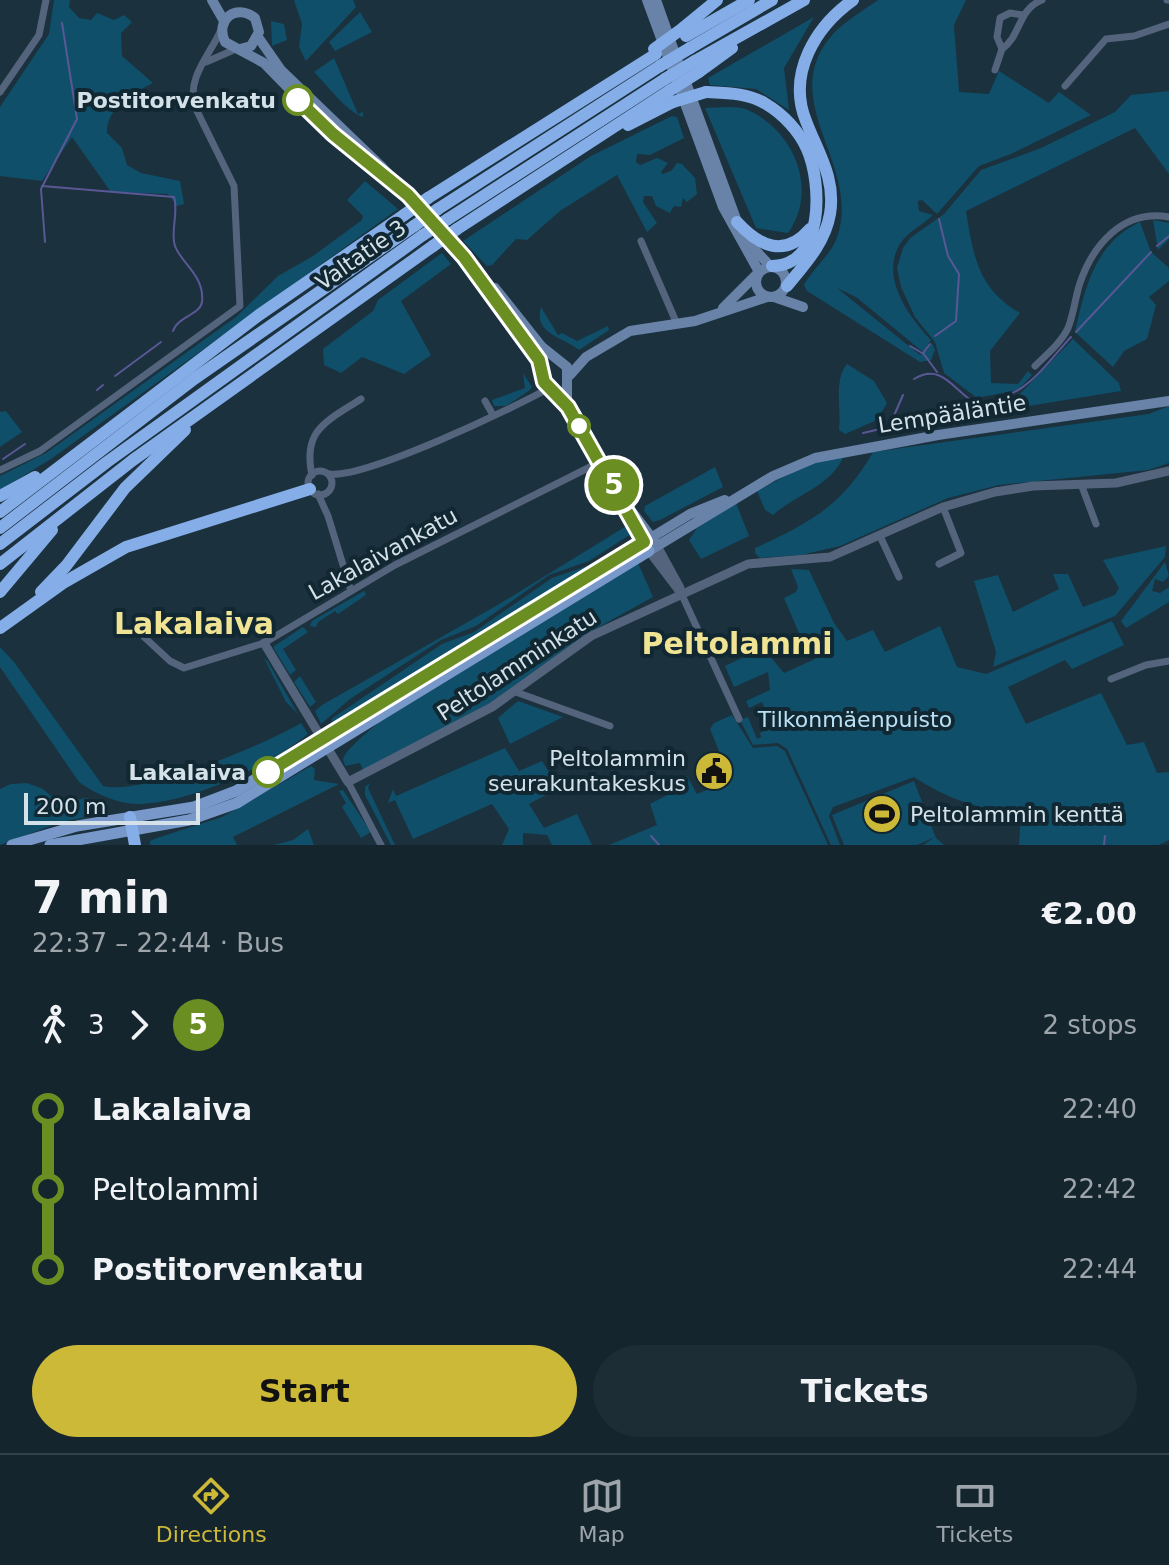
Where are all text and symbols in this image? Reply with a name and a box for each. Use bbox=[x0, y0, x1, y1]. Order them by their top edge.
marker: Postitorvenkatu bbox=[283, 85, 313, 115]
place label: Postitorvenkatu bbox=[77, 88, 276, 113]
street label: Valtatie 3 bbox=[311, 215, 411, 295]
street label: Lempääläntie bbox=[876, 390, 1028, 438]
unlabelled marker bbox=[568, 415, 590, 437]
line badge: 5 bbox=[588, 459, 640, 511]
text: 5 bbox=[604, 468, 624, 501]
street label: Lakalaivankatu bbox=[304, 503, 462, 605]
street label: Peltolamminkatu bbox=[433, 604, 601, 726]
district label: Lakalaiva bbox=[114, 606, 274, 641]
district label: Peltolammi bbox=[642, 626, 832, 661]
park label: Tilkonmäenpuisto bbox=[757, 707, 952, 732]
place label: Peltolammin seurakuntakeskus bbox=[488, 746, 686, 796]
public building icon: Peltolammin seurakuntakeskus bbox=[693, 750, 735, 792]
marker: Lakalaiva bbox=[253, 757, 283, 787]
place label: Lakalaiva bbox=[129, 760, 246, 785]
scale bar bbox=[24, 789, 200, 825]
sports icon: Peltolammin kenttä bbox=[861, 793, 903, 835]
text: 200 m bbox=[36, 794, 106, 819]
place label: Peltolammin kenttä bbox=[910, 802, 1124, 827]
text: 7 min bbox=[32, 872, 170, 923]
text: €2.00 bbox=[1042, 896, 1137, 931]
text: 22:37 – 22:44 · Bus bbox=[32, 928, 284, 958]
icon: walk bbox=[32, 1003, 76, 1047]
icon: forward bbox=[117, 1003, 161, 1047]
text: 5 bbox=[189, 1008, 208, 1041]
text: 3 bbox=[88, 1010, 105, 1040]
text: 2 stops bbox=[1042, 1010, 1137, 1040]
text: Lakalaiva bbox=[92, 1092, 252, 1127]
text: 22:40 bbox=[1062, 1094, 1137, 1124]
text: Peltolammi bbox=[92, 1172, 259, 1207]
text: 22:42 bbox=[1062, 1174, 1137, 1204]
text: Postitorvenkatu bbox=[92, 1252, 364, 1287]
text: 22:44 bbox=[1062, 1254, 1137, 1284]
button: Start bbox=[32, 1345, 577, 1437]
button: Tickets bbox=[593, 1345, 1137, 1437]
tab: Directions bbox=[156, 1474, 267, 1547]
tab: Map bbox=[578, 1474, 625, 1547]
tab: Tickets bbox=[937, 1474, 1013, 1547]

